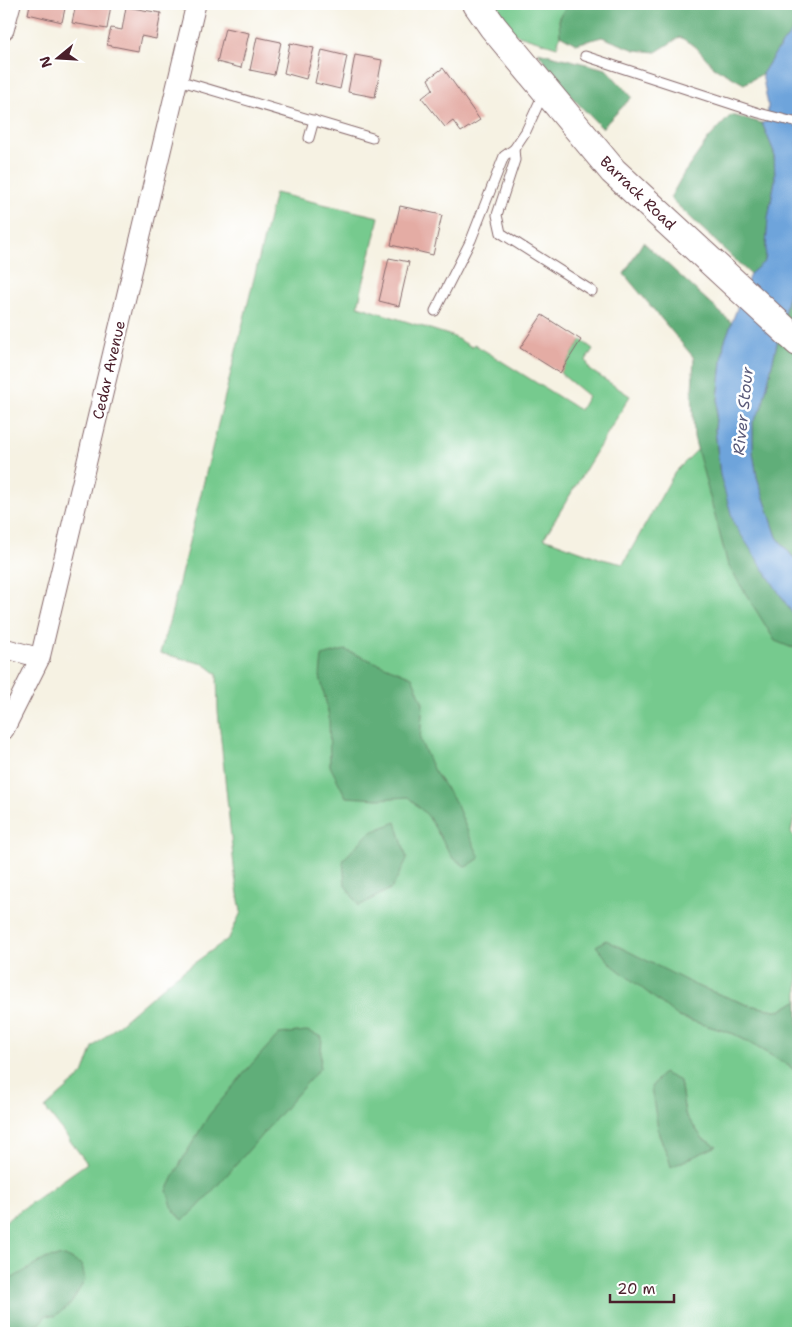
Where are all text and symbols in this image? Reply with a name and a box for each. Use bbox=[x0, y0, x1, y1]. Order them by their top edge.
north arrow bbox=[32, 32, 82, 82]
text: N bbox=[35, 54, 56, 70]
street label: Barrack Road bbox=[596, 152, 681, 235]
street label: Cedar Avenue bbox=[88, 319, 130, 421]
water label: River Stour bbox=[728, 365, 758, 456]
scale bar bbox=[610, 1272, 673, 1304]
text: 20 m bbox=[617, 1279, 656, 1299]

